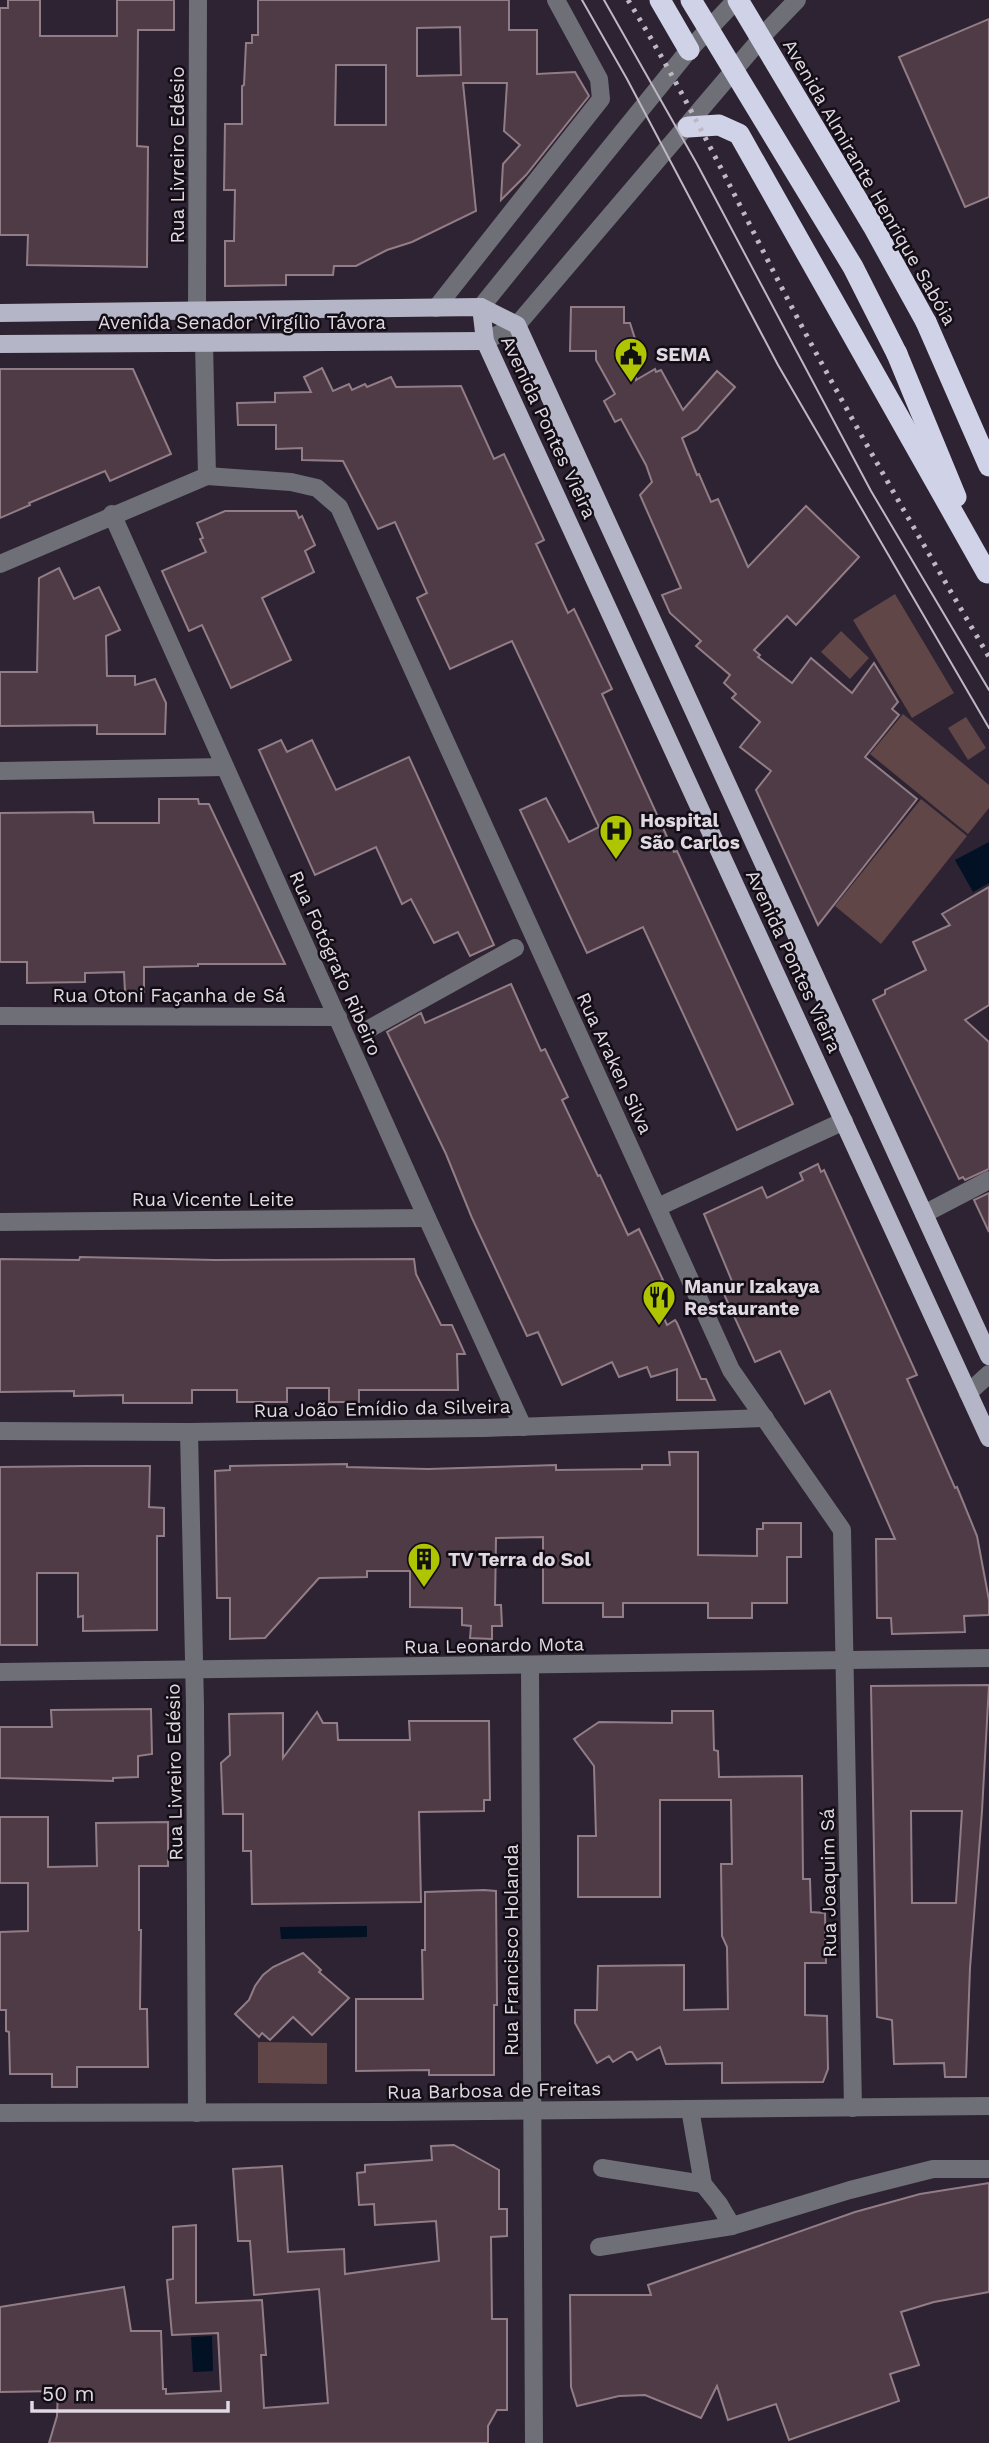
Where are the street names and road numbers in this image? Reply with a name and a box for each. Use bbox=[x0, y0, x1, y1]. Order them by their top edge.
street label: Avenida Almirante Henrique Sabóia bbox=[778, 35, 961, 330]
street label: Rua Livreiro Edésio bbox=[166, 66, 189, 244]
street label: Avenida Senador Virgílio Távora bbox=[98, 311, 386, 334]
street label: Avenida Pontes Vieira bbox=[496, 332, 601, 523]
street label: Avenida Pontes Vieira bbox=[741, 866, 846, 1057]
street label: Rua Fotógrafo Ribeiro bbox=[284, 867, 387, 1059]
street label: Rua Otoni Façanha de Sá bbox=[53, 984, 286, 1007]
street label: Rua Araken Silva bbox=[572, 989, 658, 1138]
street label: Rua Vicente Leite bbox=[132, 1188, 294, 1211]
street label: Rua João Emídio da Silveira bbox=[253, 1395, 511, 1422]
street label: Rua Leonardo Mota bbox=[404, 1632, 585, 1659]
street label: Rua Livreiro Edésio bbox=[161, 1683, 188, 1861]
street label: Rua Joaquim Sá bbox=[816, 1808, 841, 1958]
street label: Rua Francisco Holanda bbox=[500, 1844, 523, 2056]
street label: Rua Barbosa de Freitas bbox=[387, 2077, 601, 2104]

